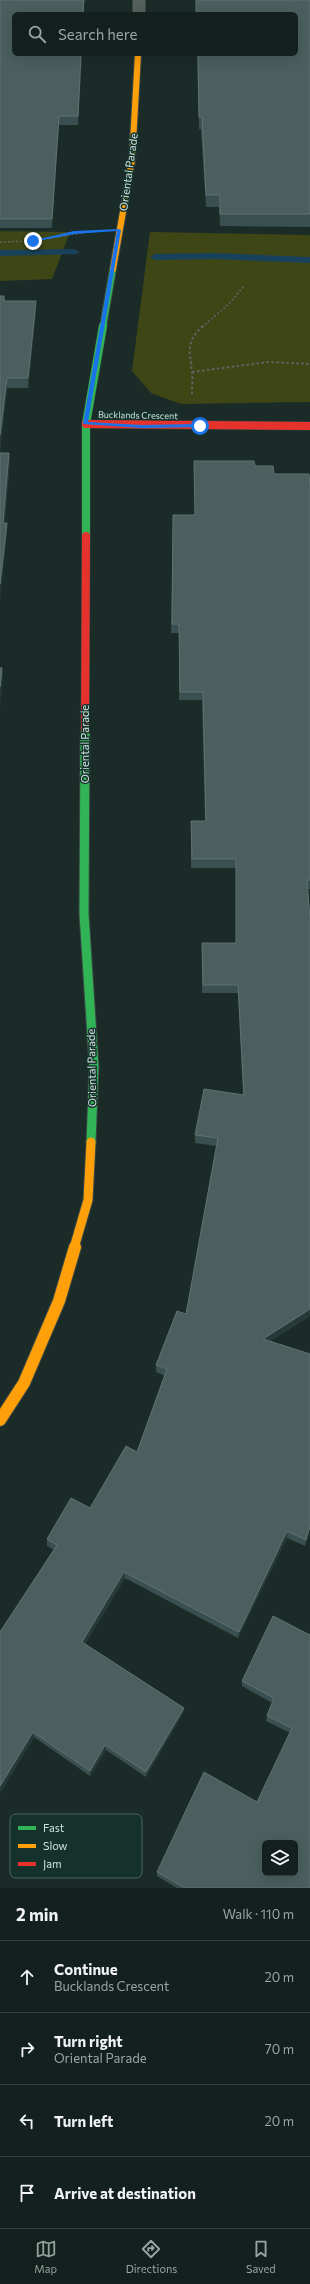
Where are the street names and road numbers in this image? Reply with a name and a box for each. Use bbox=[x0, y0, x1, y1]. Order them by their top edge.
street label: Oriental Parade bbox=[116, 132, 140, 212]
street label: Bucklands Crescent bbox=[98, 409, 178, 421]
street label: Oriental Parade bbox=[78, 705, 91, 783]
street label: Oriental Parade bbox=[84, 1029, 98, 1107]

